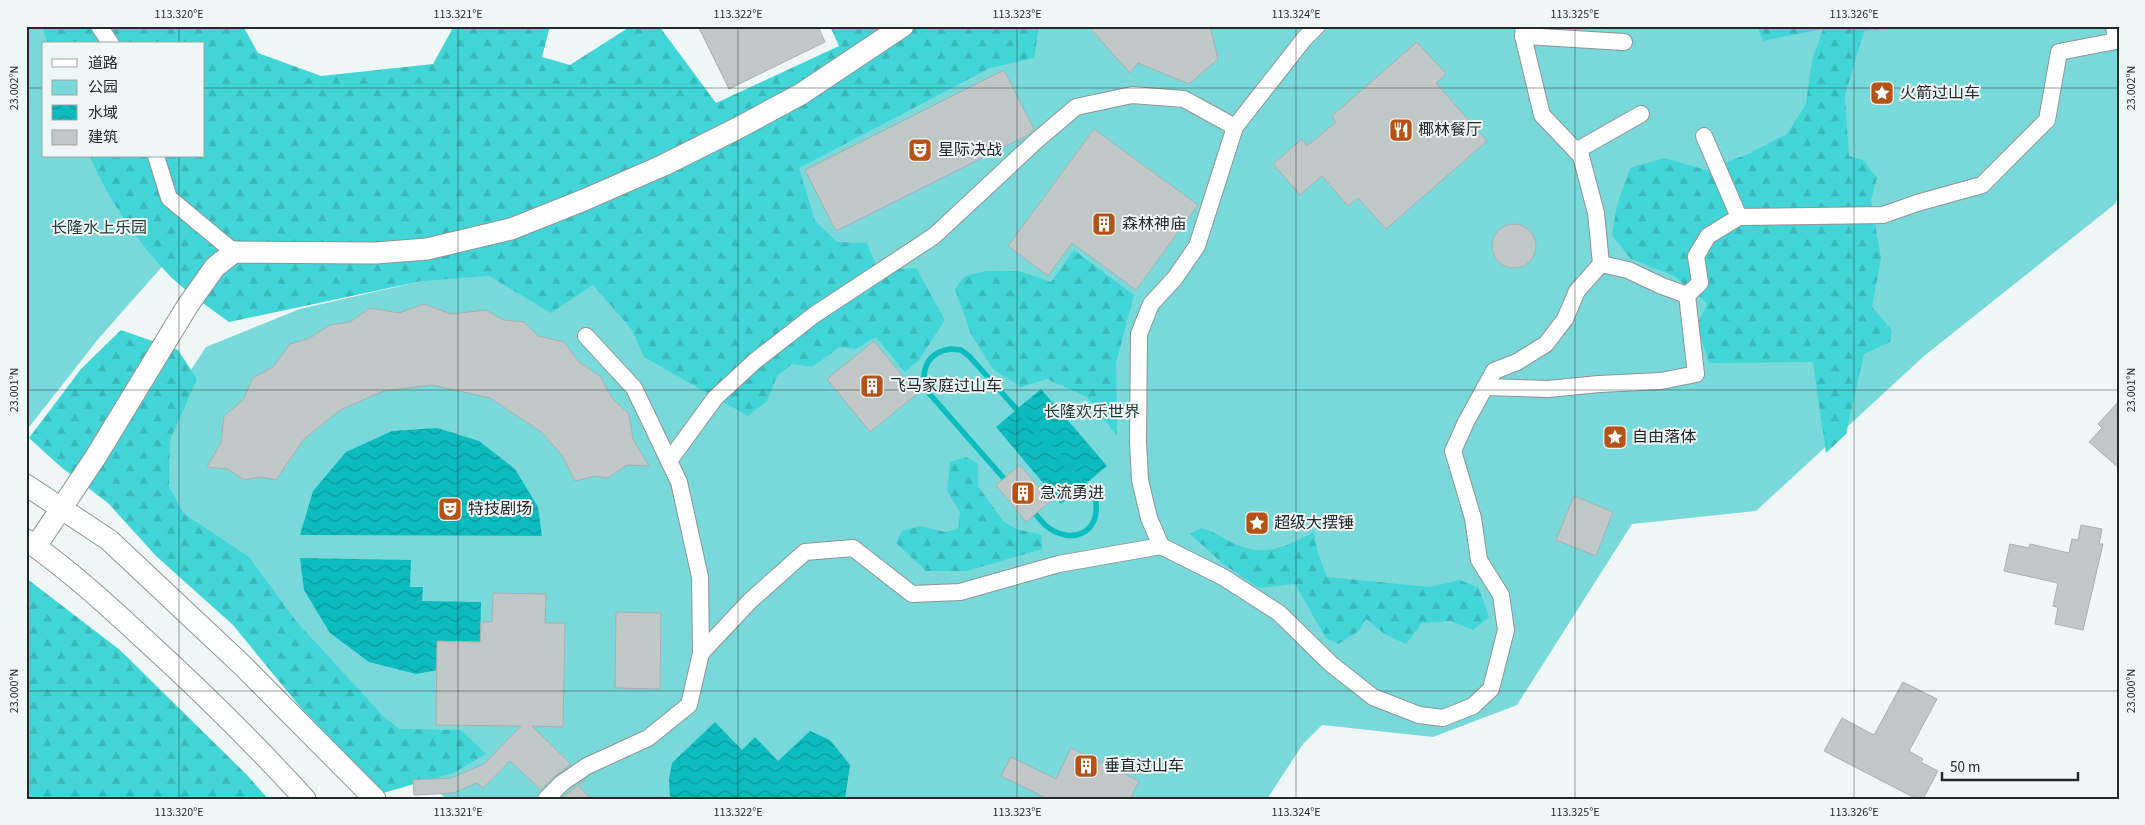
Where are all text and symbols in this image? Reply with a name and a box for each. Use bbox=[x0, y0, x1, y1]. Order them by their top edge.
text: 113.320°E bbox=[154, 6, 204, 23]
text: 113.321°E bbox=[433, 6, 483, 23]
text: 113.322°E bbox=[713, 6, 763, 23]
text: 113.323°E bbox=[992, 6, 1042, 23]
text: 113.324°E bbox=[1271, 6, 1321, 23]
text: 113.325°E bbox=[1550, 6, 1600, 23]
text: 113.326°E bbox=[1829, 6, 1879, 23]
legend bbox=[42, 42, 205, 158]
text: 道路 bbox=[88, 53, 118, 74]
text: 23.002°N bbox=[6, 66, 23, 110]
text: 23.002°N bbox=[2123, 66, 2140, 110]
text: 公园 bbox=[88, 77, 118, 98]
place icon: 火箭过山车 bbox=[1869, 80, 1895, 106]
place label: 火箭过山车 bbox=[1900, 82, 1980, 104]
text: 水域 bbox=[88, 103, 118, 124]
restaurant icon: 椰林餐厅 bbox=[1388, 117, 1414, 143]
place label: 椰林餐厅 bbox=[1418, 119, 1482, 141]
text: 建筑 bbox=[88, 127, 118, 148]
theatre icon: 星际决战 bbox=[907, 137, 933, 163]
place label: 星际决战 bbox=[938, 139, 1002, 161]
building icon: 森林神庙 bbox=[1091, 211, 1117, 237]
place label: 森林神庙 bbox=[1122, 213, 1186, 235]
park label: 长隆水上乐园 bbox=[51, 217, 147, 239]
text: 23.001°N bbox=[6, 368, 23, 412]
text: 23.001°N bbox=[2123, 368, 2140, 412]
building icon: 飞马家庭过山车 bbox=[859, 373, 885, 399]
place label: 飞马家庭过山车 bbox=[890, 375, 1002, 397]
park label: 长隆欢乐世界 bbox=[1044, 401, 1140, 423]
place icon: 自由落体 bbox=[1602, 424, 1628, 450]
place label: 自由落体 bbox=[1632, 426, 1696, 448]
building icon: 急流勇进 bbox=[1010, 480, 1036, 506]
place label: 急流勇进 bbox=[1040, 482, 1104, 504]
theatre icon: 特技剧场 bbox=[437, 496, 463, 522]
place label: 特技剧场 bbox=[468, 498, 532, 520]
place icon: 超级大摆锤 bbox=[1244, 510, 1270, 536]
place label: 超级大摆锤 bbox=[1274, 512, 1354, 534]
text: 23.000°N bbox=[6, 669, 23, 713]
text: 23.000°N bbox=[2123, 669, 2140, 713]
scale bar bbox=[1942, 750, 2079, 782]
building icon: 垂直过山车 bbox=[1073, 753, 1099, 779]
place label: 垂直过山车 bbox=[1104, 755, 1184, 777]
text: 50 m bbox=[1950, 757, 1980, 778]
text: 113.320°E bbox=[154, 804, 204, 821]
text: 113.321°E bbox=[433, 804, 483, 821]
text: 113.322°E bbox=[713, 804, 763, 821]
text: 113.323°E bbox=[992, 804, 1042, 821]
text: 113.324°E bbox=[1271, 804, 1321, 821]
text: 113.325°E bbox=[1550, 804, 1600, 821]
text: 113.326°E bbox=[1829, 804, 1879, 821]

